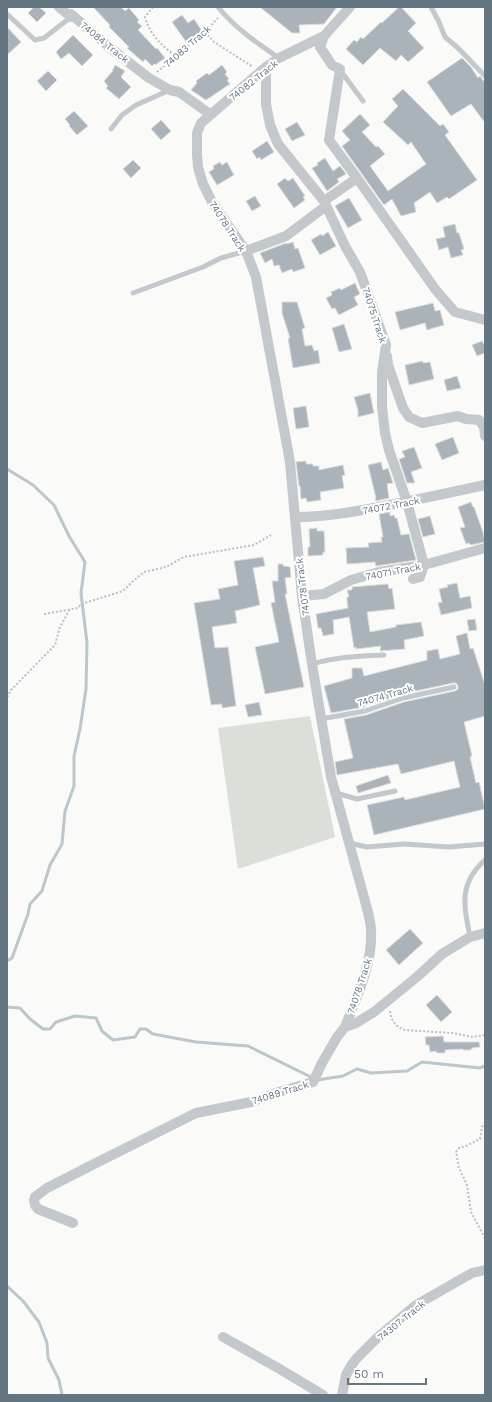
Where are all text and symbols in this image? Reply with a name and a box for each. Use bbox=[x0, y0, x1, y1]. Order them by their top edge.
street label: 74084 Track bbox=[78, 20, 131, 65]
street label: 74083 Track bbox=[162, 23, 213, 70]
street label: 74082 Track bbox=[227, 57, 280, 103]
street label: 74078 Track bbox=[207, 199, 248, 254]
street label: 74075 Track bbox=[360, 286, 389, 345]
street label: 74072 Track bbox=[362, 495, 421, 516]
street label: 74078 Track bbox=[293, 557, 311, 616]
street label: 74071 Track bbox=[365, 561, 422, 582]
street label: 74074 Track bbox=[356, 682, 415, 709]
street label: 74078 Track bbox=[345, 957, 374, 1015]
street label: 74089 Track bbox=[250, 1079, 310, 1106]
street label: 74307 Track bbox=[375, 1298, 427, 1343]
scale bar bbox=[348, 1360, 426, 1386]
text: 50 m bbox=[354, 1367, 384, 1381]

